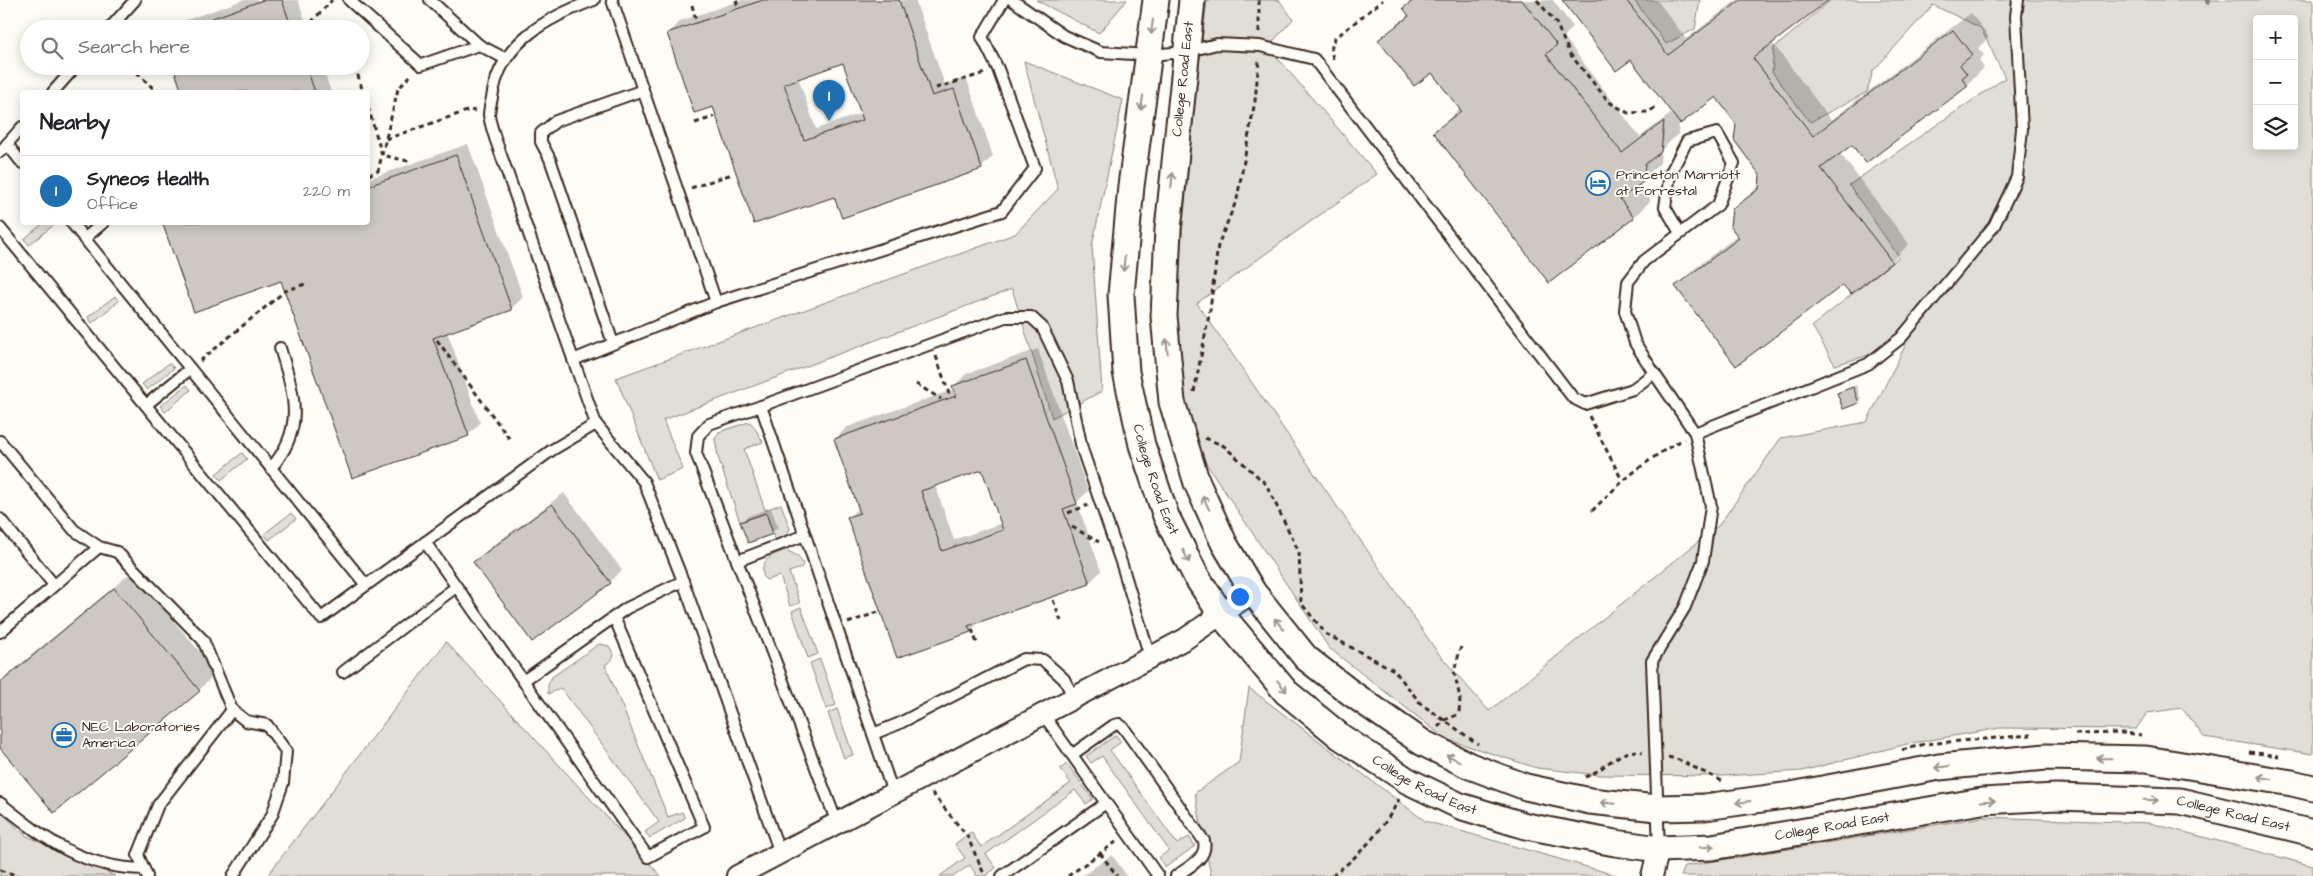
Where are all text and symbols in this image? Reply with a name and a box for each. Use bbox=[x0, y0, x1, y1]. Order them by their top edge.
map controls bbox=[2253, 15, 2298, 150]
button: + bbox=[2253, 15, 2298, 60]
one-way arrow bbox=[1147, 19, 1157, 35]
search box bbox=[20, 20, 370, 75]
street label: College Road East bbox=[1167, 20, 1199, 138]
icon: search bbox=[38, 34, 66, 62]
text: Search here bbox=[78, 34, 190, 61]
button: − bbox=[2253, 60, 2298, 105]
pin: 1 bbox=[813, 80, 845, 121]
one-way arrow bbox=[1137, 95, 1147, 111]
button: layers bbox=[2253, 105, 2298, 150]
text: Nearby bbox=[40, 108, 110, 137]
place label: Princeton Marriott at Forrestal bbox=[1616, 165, 1740, 201]
text: Syneos Health bbox=[87, 166, 209, 193]
hotel icon: Princeton Marriott at Forrestal bbox=[1585, 170, 1611, 196]
one-way arrow bbox=[1168, 173, 1177, 189]
text: 1 bbox=[55, 180, 57, 202]
text: 220 m bbox=[303, 180, 350, 202]
text: Office bbox=[87, 193, 138, 215]
one-way arrow bbox=[1119, 256, 1129, 272]
one-way arrow bbox=[1162, 339, 1172, 355]
street label: College Road East bbox=[1128, 422, 1184, 539]
one-way arrow bbox=[1201, 496, 1210, 511]
one-way arrow bbox=[1182, 548, 1191, 563]
your location bbox=[1227, 584, 1253, 610]
one-way arrow bbox=[1273, 618, 1284, 631]
one-way arrow bbox=[1277, 680, 1288, 693]
place label: NEC Laboratories America bbox=[82, 717, 200, 753]
office icon: NEC Laboratories America bbox=[51, 722, 77, 748]
street label: College Road East bbox=[1368, 750, 1480, 821]
one-way arrow bbox=[1446, 753, 1461, 762]
one-way arrow bbox=[2097, 754, 2113, 763]
one-way arrow bbox=[1935, 762, 1951, 772]
one-way arrow bbox=[2258, 773, 2274, 783]
street label: College Road East bbox=[2175, 791, 2292, 837]
one-way arrow bbox=[2142, 795, 2159, 805]
one-way arrow bbox=[1735, 797, 1751, 807]
one-way arrow bbox=[1980, 797, 1996, 806]
one-way arrow bbox=[1601, 798, 1617, 808]
street label: College Road East bbox=[1773, 807, 1891, 846]
one-way arrow bbox=[1699, 842, 1715, 851]

